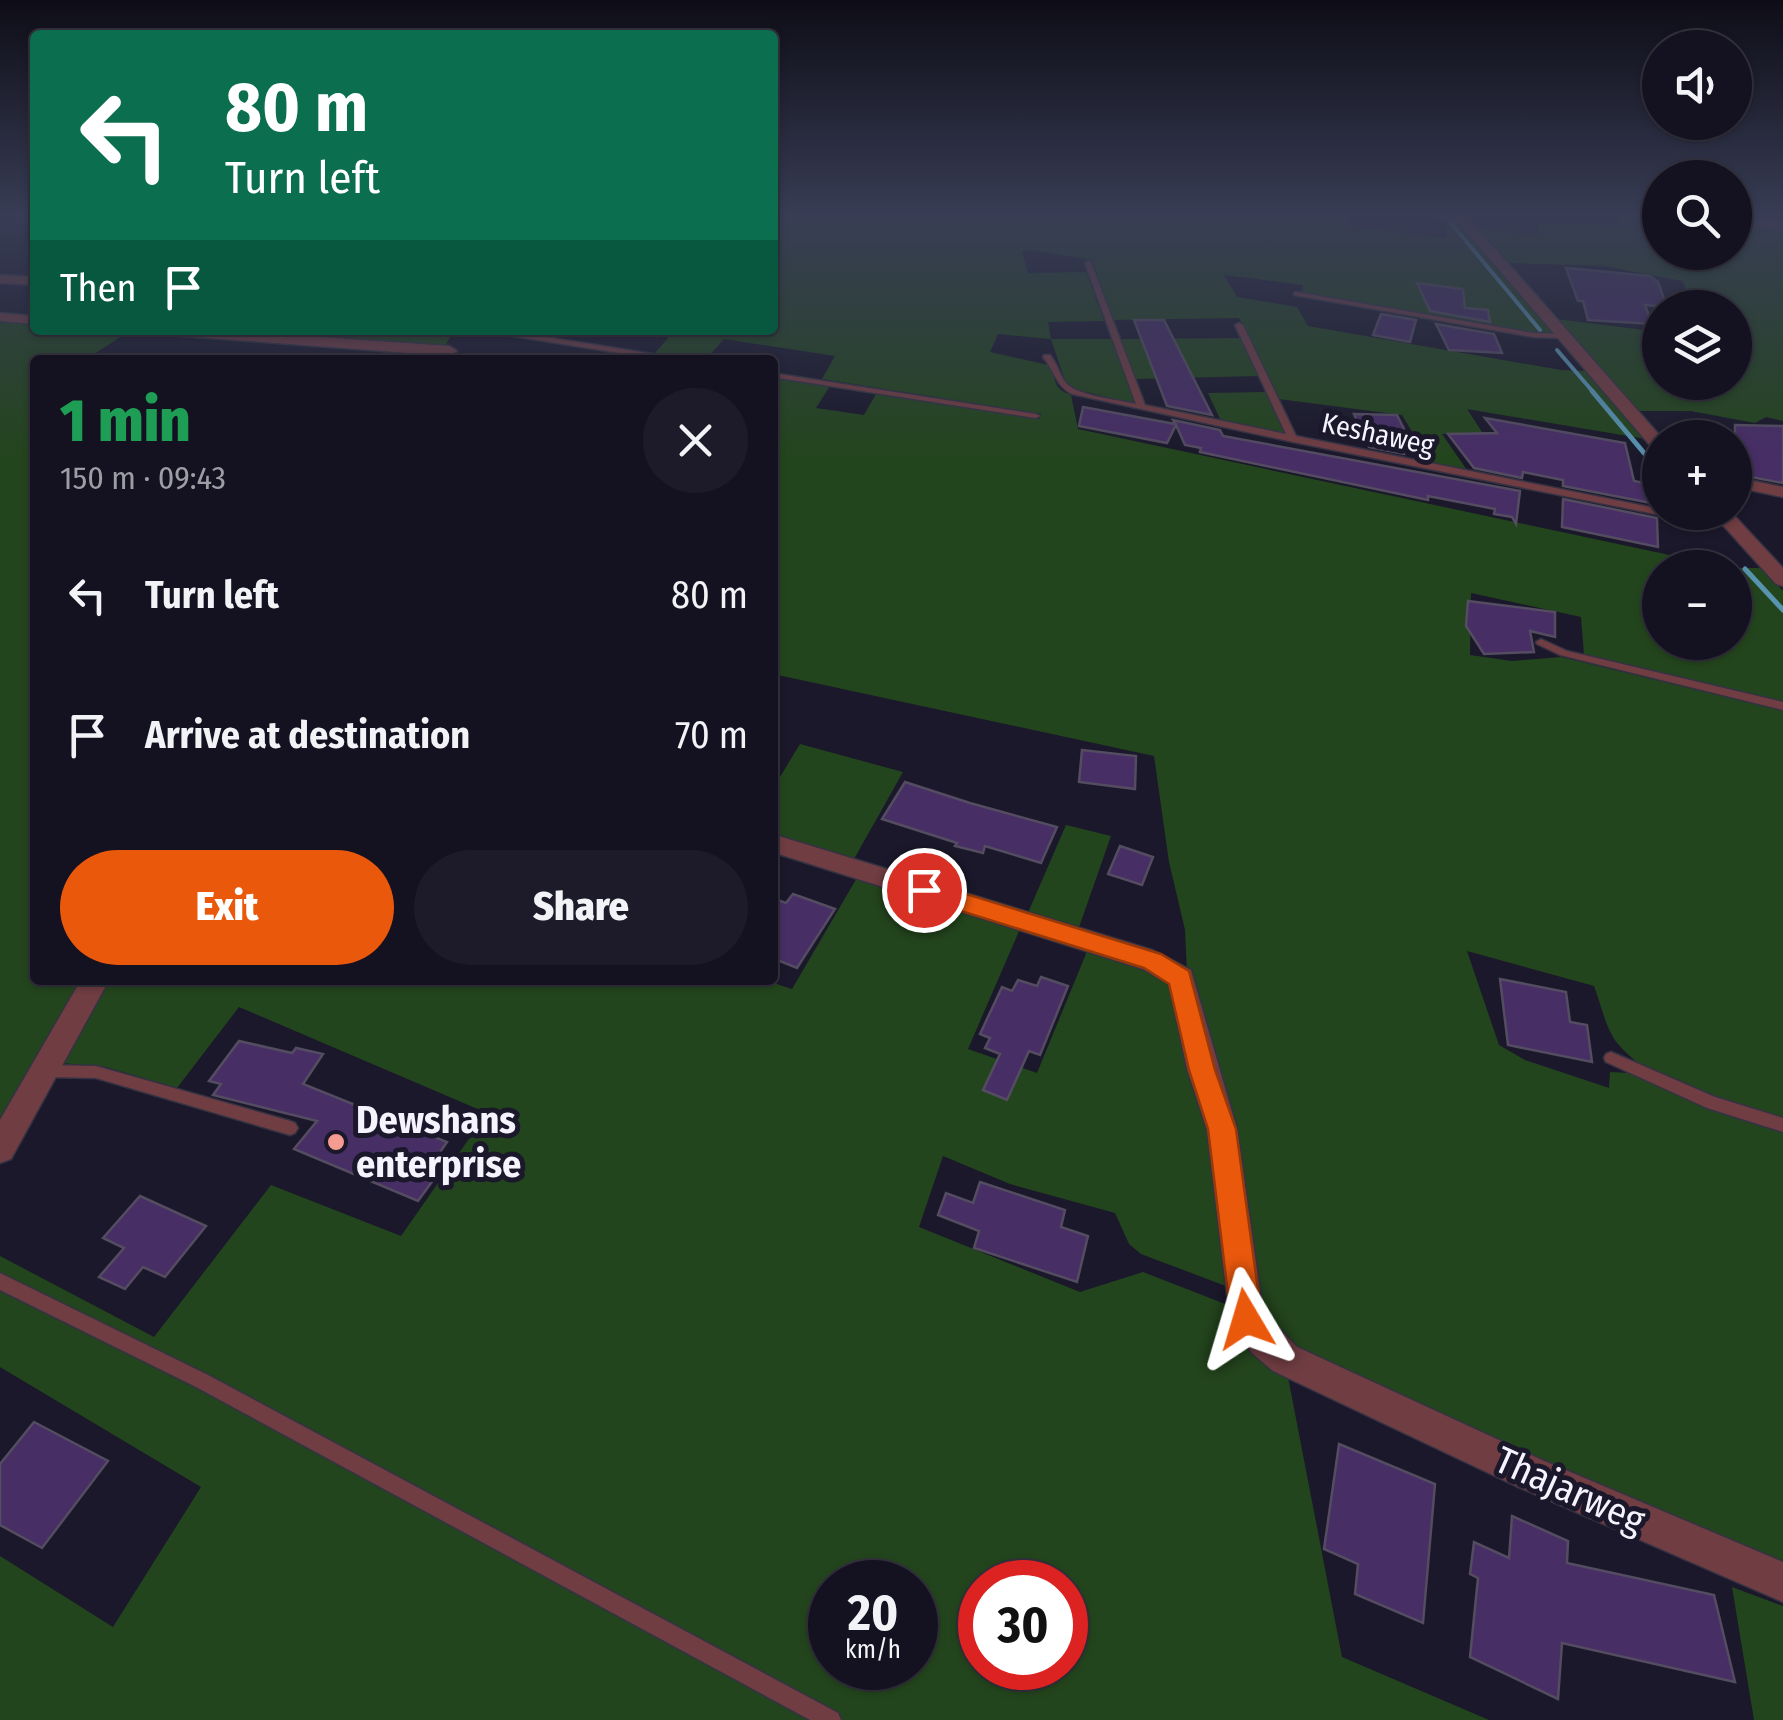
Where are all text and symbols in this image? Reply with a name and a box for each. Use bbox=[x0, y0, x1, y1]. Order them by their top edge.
map controls bbox=[1642, 30, 1752, 660]
button: sound bbox=[1642, 30, 1752, 140]
text: 80 m bbox=[225, 66, 368, 150]
icon: left bbox=[60, 70, 190, 200]
text: Turn left bbox=[225, 151, 380, 205]
button: search bbox=[1642, 160, 1752, 270]
icon: arrive bbox=[156, 260, 211, 315]
text: Then bbox=[60, 265, 136, 311]
button: layers bbox=[1642, 290, 1752, 400]
text: 1 min bbox=[60, 385, 191, 457]
button: close bbox=[643, 388, 748, 493]
street label: Keshaweg bbox=[1319, 406, 1438, 462]
button: + bbox=[1642, 420, 1752, 530]
text: 150 m · 09:43 bbox=[60, 459, 226, 497]
button: − bbox=[1642, 550, 1752, 660]
icon: left bbox=[60, 568, 115, 623]
text: Turn left bbox=[145, 572, 279, 618]
text: 80 m bbox=[671, 572, 748, 618]
icon: arrive bbox=[60, 708, 115, 763]
text: Arrive at destination bbox=[145, 712, 470, 758]
text: 70 m bbox=[675, 712, 748, 758]
pin bbox=[882, 848, 967, 933]
button: Exit bbox=[60, 850, 394, 965]
button: Share bbox=[414, 850, 748, 965]
icon: arrive bbox=[897, 863, 952, 918]
place label: Dewshans enterprise bbox=[356, 1097, 521, 1187]
marker: Dewshans enterprise bbox=[325, 1131, 347, 1153]
position arrow bbox=[1194, 1267, 1298, 1371]
street label: Thajarweg bbox=[1488, 1437, 1652, 1543]
speed limit sign: 30 bbox=[958, 1560, 1088, 1690]
text: 20 bbox=[848, 1583, 898, 1643]
text: km/h bbox=[845, 1635, 901, 1665]

